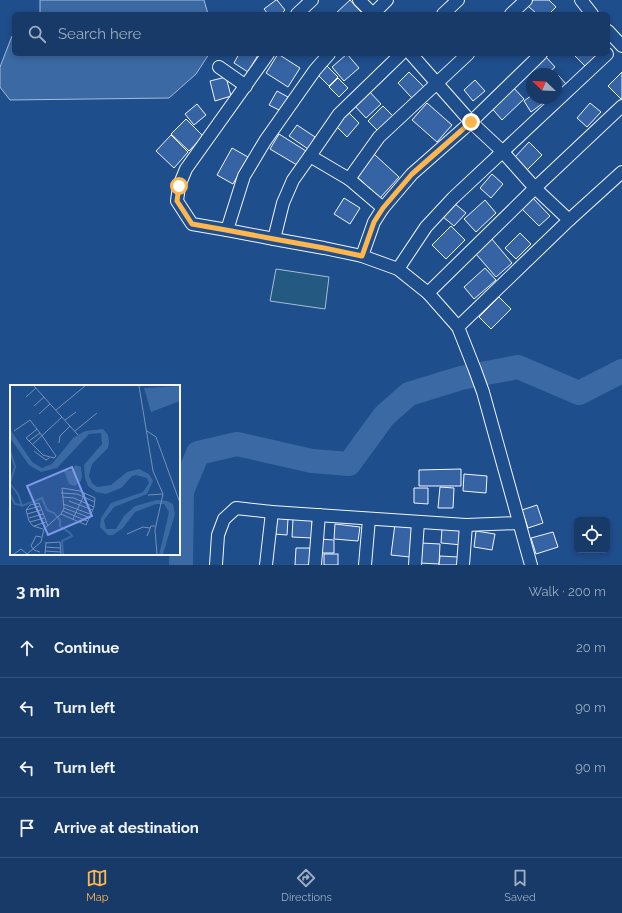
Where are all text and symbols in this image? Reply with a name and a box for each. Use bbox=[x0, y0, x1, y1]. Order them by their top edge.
search box bbox=[12, 12, 610, 56]
icon: search bbox=[26, 23, 48, 45]
text: Search here bbox=[58, 25, 141, 43]
north arrow bbox=[526, 68, 562, 104]
route end bbox=[462, 113, 480, 131]
route start bbox=[170, 177, 188, 195]
inset map bbox=[10, 385, 180, 555]
map controls bbox=[574, 517, 610, 553]
button: locate bbox=[574, 517, 610, 553]
text: 3 min bbox=[16, 581, 60, 601]
text: Walk · 200 m bbox=[529, 584, 606, 599]
icon: ahead bbox=[16, 637, 38, 659]
text: Continue bbox=[54, 639, 119, 657]
text: 20 m bbox=[576, 640, 606, 655]
icon: left bbox=[16, 697, 38, 719]
text: Turn left bbox=[54, 699, 115, 717]
text: 90 m bbox=[575, 700, 606, 715]
icon: left bbox=[16, 757, 38, 779]
text: Turn left bbox=[54, 759, 115, 777]
text: 90 m bbox=[575, 760, 606, 775]
icon: arrive bbox=[16, 817, 38, 839]
text: Arrive at destination bbox=[54, 819, 199, 837]
tab: Map bbox=[86, 867, 109, 904]
tab: Directions bbox=[281, 867, 332, 904]
tab: Saved bbox=[504, 867, 536, 904]

